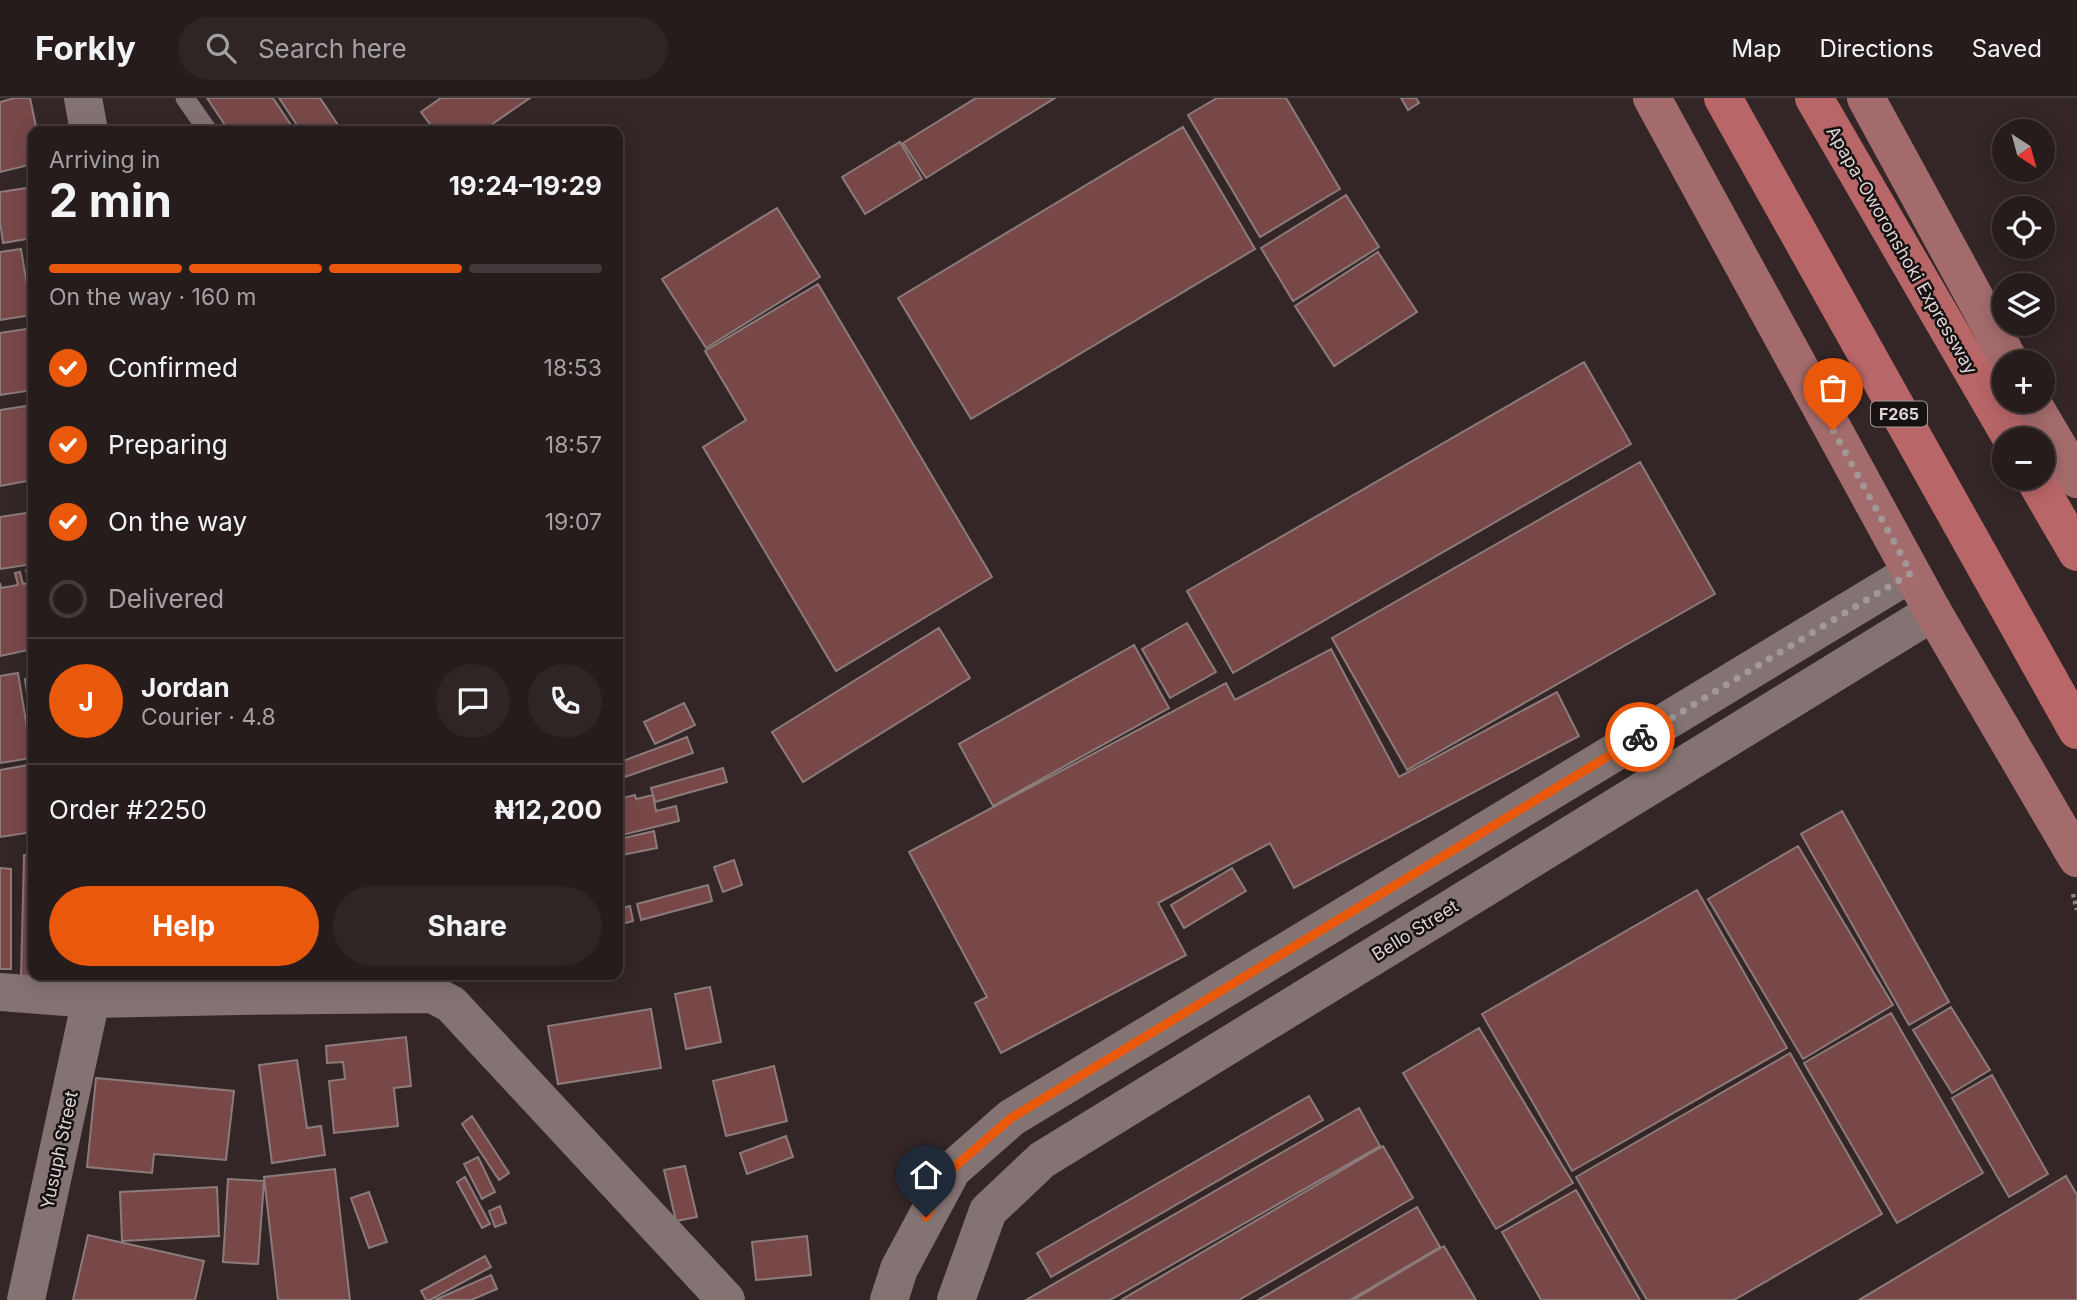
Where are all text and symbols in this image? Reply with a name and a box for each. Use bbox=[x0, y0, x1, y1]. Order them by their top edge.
search box bbox=[178, 17, 668, 80]
text: Forkly bbox=[35, 28, 136, 68]
icon: search bbox=[202, 29, 240, 67]
text: Search here bbox=[258, 33, 407, 64]
text: Map bbox=[1732, 34, 1781, 63]
text: Directions bbox=[1819, 34, 1934, 63]
text: Saved bbox=[1972, 34, 2042, 63]
north arrow bbox=[1992, 119, 2054, 182]
map controls bbox=[1992, 119, 2055, 490]
street label: Apapa-Oworonshoki Expressway bbox=[1822, 122, 1982, 378]
text: Arriving in bbox=[49, 146, 160, 174]
text: 19:24–19:29 bbox=[449, 170, 602, 201]
text: 2 min bbox=[49, 172, 172, 228]
button: locate bbox=[1992, 196, 2055, 259]
button: layers bbox=[1992, 273, 2055, 336]
text: On the way · 160 m bbox=[49, 283, 256, 311]
icon: check bbox=[49, 349, 87, 387]
button: + bbox=[1992, 350, 2055, 413]
text: Confirmed bbox=[108, 352, 238, 383]
text: 18:53 bbox=[544, 354, 602, 382]
pin bbox=[1803, 358, 1863, 430]
icon: bag bbox=[1814, 369, 1852, 407]
road number: F265 bbox=[1871, 402, 1927, 426]
icon: check bbox=[49, 426, 87, 464]
button: − bbox=[1992, 427, 2055, 490]
text: Preparing bbox=[108, 429, 228, 460]
text: 18:57 bbox=[545, 431, 602, 459]
icon: check bbox=[49, 503, 87, 541]
text: On the way bbox=[108, 506, 247, 537]
text: 19:07 bbox=[545, 508, 602, 536]
text: Delivered bbox=[108, 583, 224, 614]
button: chat bbox=[436, 664, 510, 738]
button: phone bbox=[528, 664, 602, 738]
text: Jordan bbox=[141, 672, 230, 703]
text: J bbox=[78, 686, 94, 717]
courier bbox=[1605, 702, 1675, 772]
text: Courier · 4.8 bbox=[141, 703, 276, 731]
icon: bike bbox=[1621, 718, 1659, 756]
text: Order #2250 bbox=[49, 794, 207, 825]
text: ₦12,200 bbox=[495, 794, 602, 825]
button: Help bbox=[49, 886, 319, 966]
button: Share bbox=[333, 886, 602, 966]
street label: Bello Street bbox=[1368, 895, 1462, 965]
street label: Yusuph Street bbox=[36, 1089, 82, 1211]
pin bbox=[896, 1145, 956, 1217]
icon: home bbox=[907, 1156, 945, 1194]

